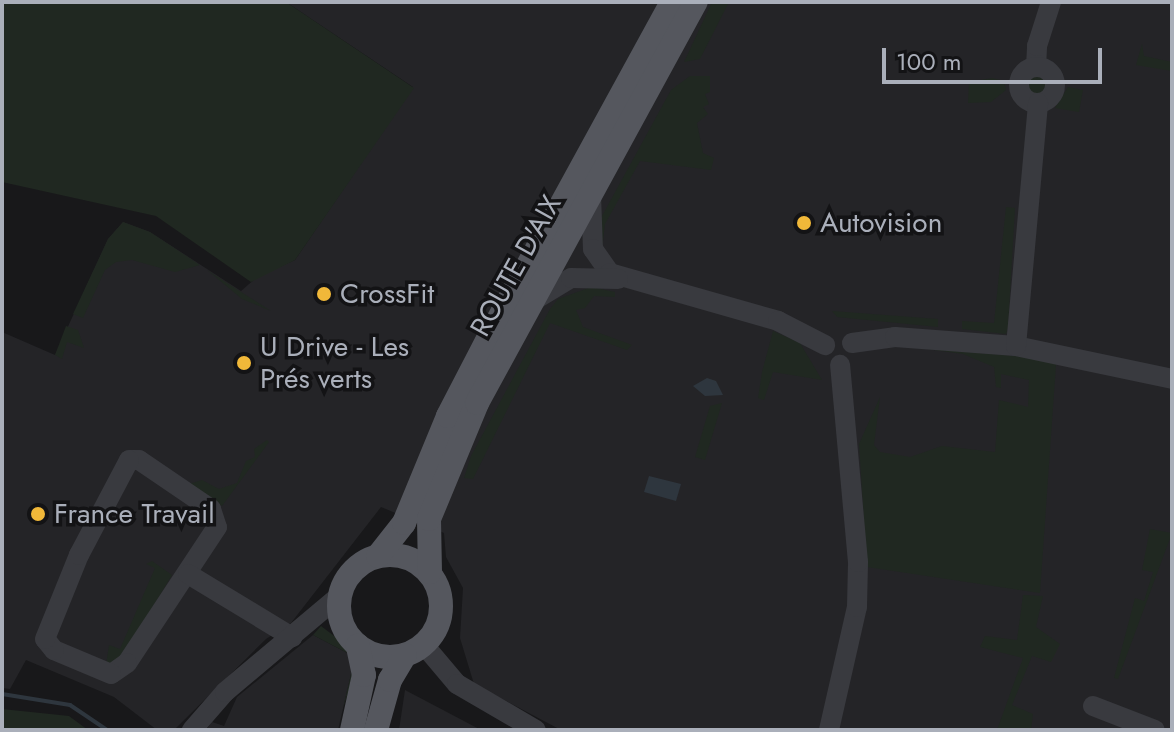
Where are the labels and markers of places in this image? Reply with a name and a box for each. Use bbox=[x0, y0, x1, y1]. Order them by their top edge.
place label: Autovision bbox=[820, 206, 942, 240]
marker: Autovision bbox=[795, 214, 813, 232]
place label: CrossFit bbox=[340, 277, 434, 311]
marker: CrossFit bbox=[315, 285, 333, 303]
place label: U Drive - Les Prés verts bbox=[260, 330, 409, 396]
marker: U Drive - Les Prés verts bbox=[235, 354, 253, 372]
place label: France Travail bbox=[54, 497, 215, 531]
marker: France Travail bbox=[29, 505, 47, 523]

